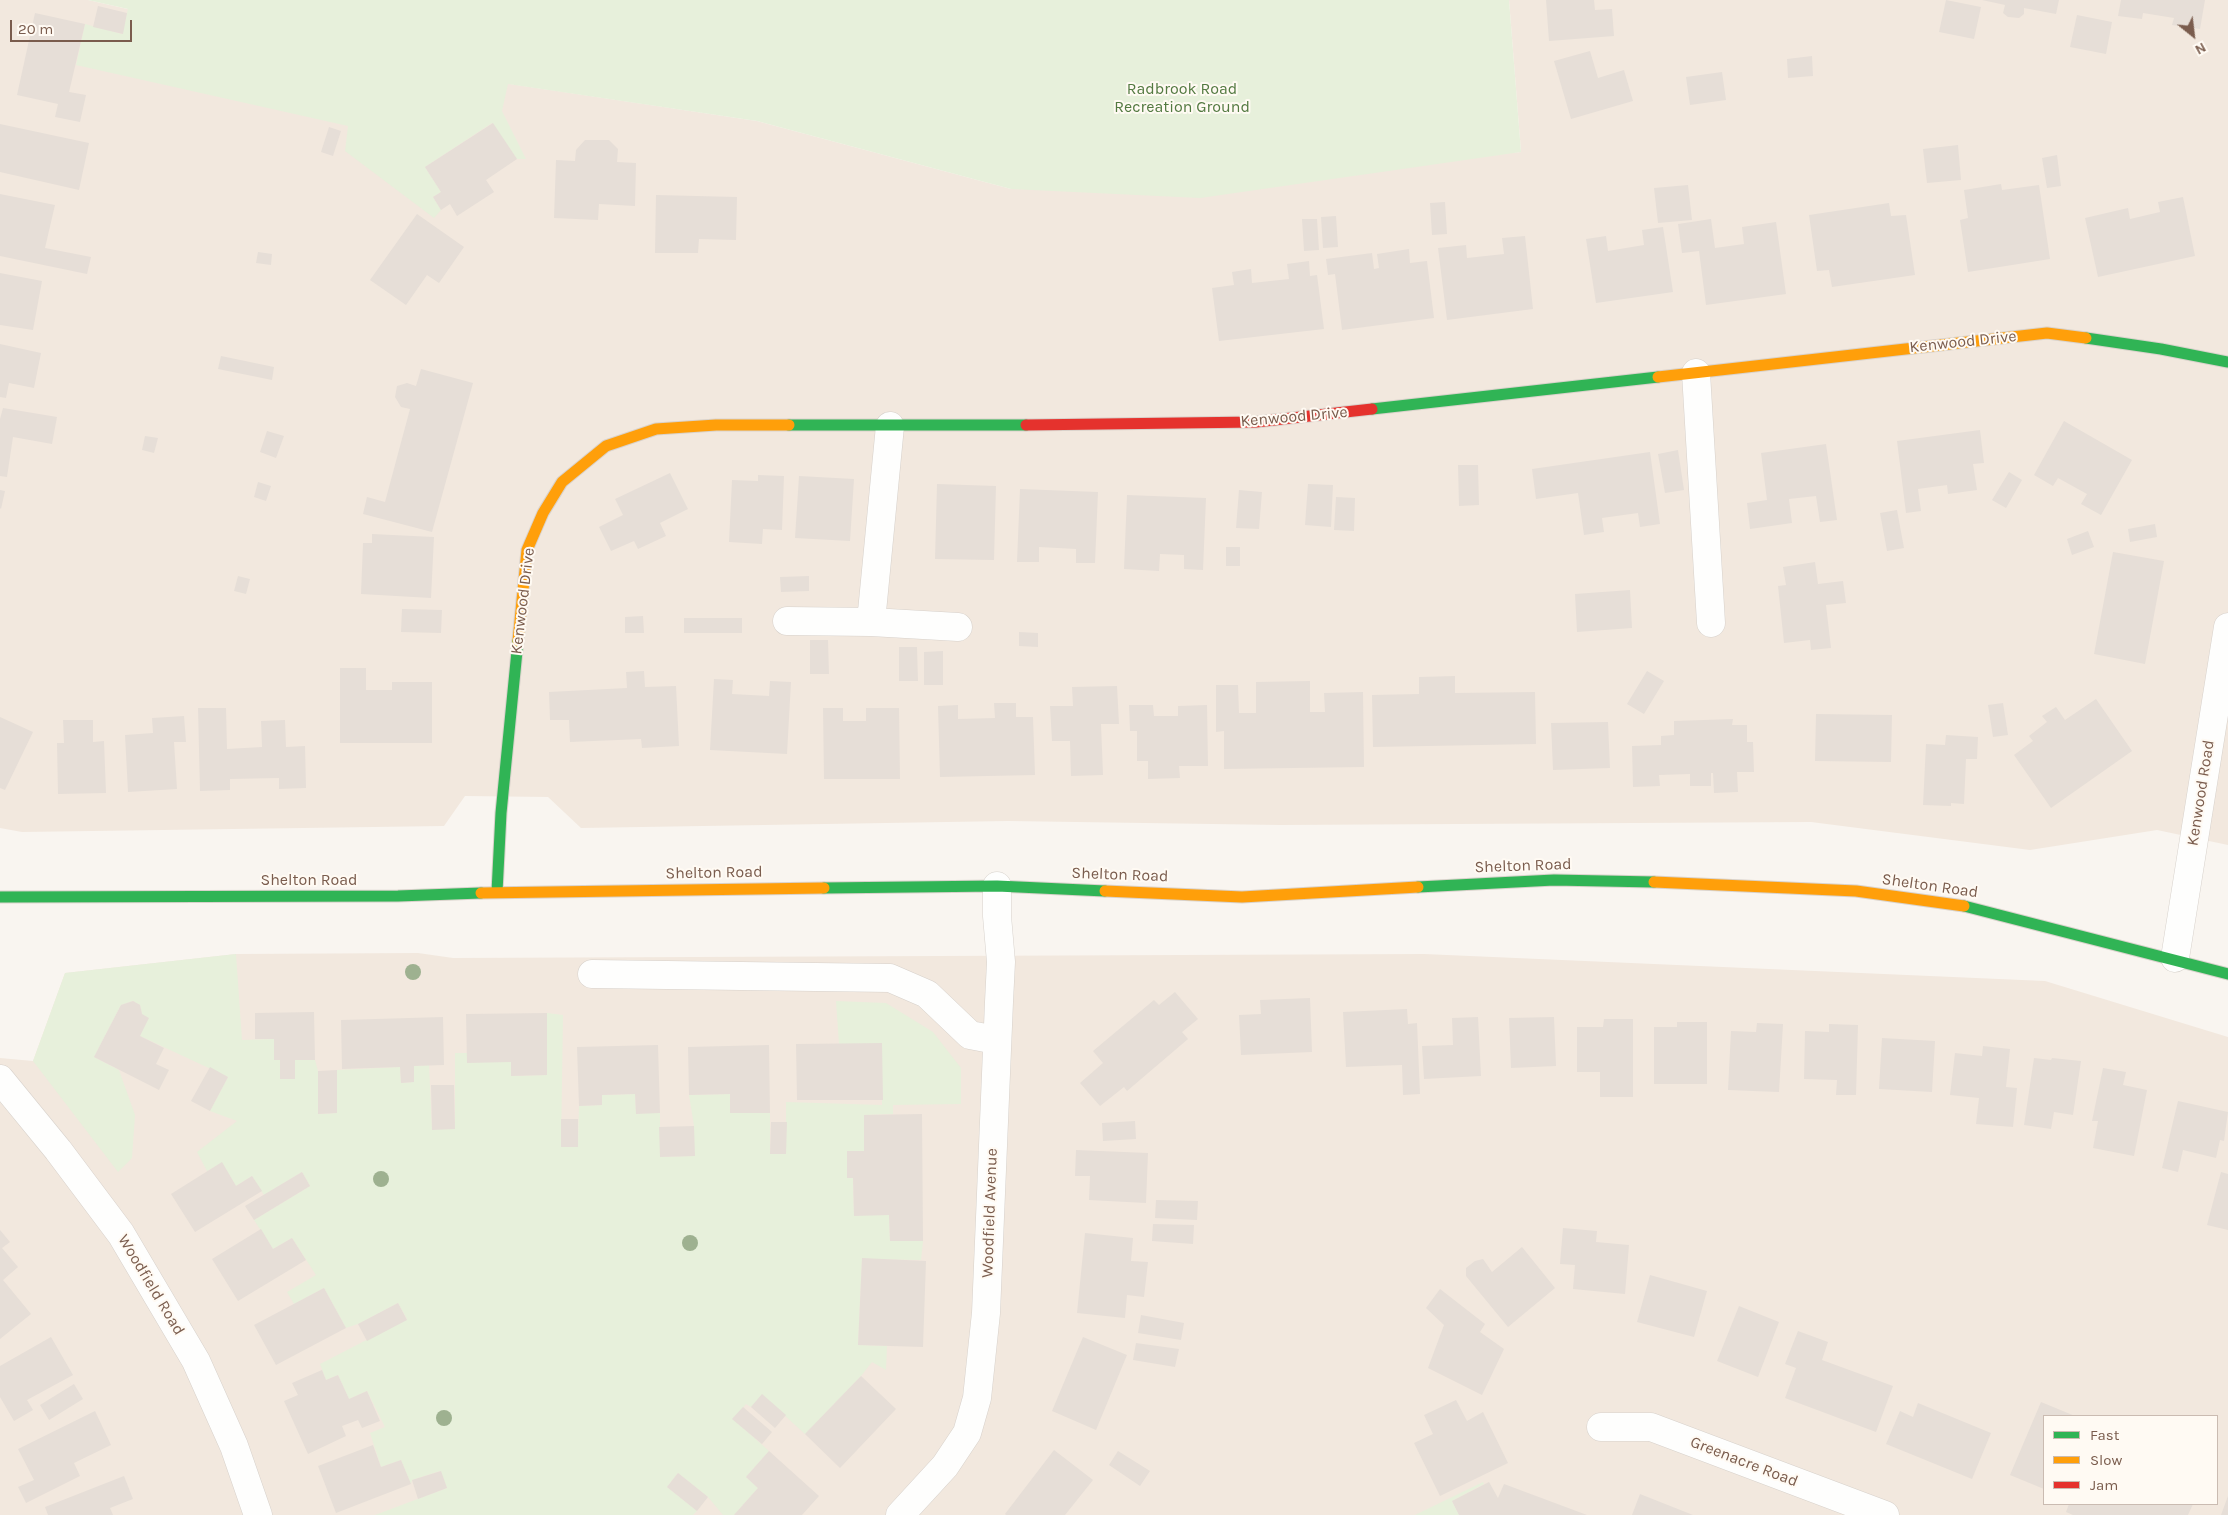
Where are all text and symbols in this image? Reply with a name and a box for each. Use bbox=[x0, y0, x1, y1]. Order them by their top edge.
scale bar bbox=[12, 10, 135, 42]
north arrow bbox=[2168, 10, 2218, 60]
text: 20 m bbox=[18, 20, 53, 38]
text: N bbox=[2192, 39, 2209, 58]
park label: Radbrook Road Recreation Ground bbox=[1114, 79, 1250, 117]
street label: Kenwood Drive bbox=[1909, 327, 2017, 357]
street label: Kenwood Drive bbox=[1240, 403, 1348, 431]
street label: Kenwood Drive bbox=[507, 547, 539, 655]
street label: Kenwood Road bbox=[2183, 739, 2219, 847]
street label: Shelton Road bbox=[1474, 855, 1572, 877]
street label: Shelton Road bbox=[665, 863, 763, 883]
street label: Shelton Road bbox=[1071, 864, 1169, 886]
street label: Shelton Road bbox=[260, 870, 358, 890]
street label: Shelton Road bbox=[1881, 870, 1979, 902]
street label: Woodfield Avenue bbox=[978, 1148, 1002, 1278]
street label: Woodfield Road bbox=[113, 1231, 189, 1339]
legend bbox=[2043, 1415, 2218, 1505]
text: Fast bbox=[2090, 1426, 2119, 1444]
street label: Greenacre Road bbox=[1687, 1433, 1801, 1491]
text: Slow bbox=[2090, 1451, 2122, 1469]
text: Jam bbox=[2090, 1476, 2118, 1494]

